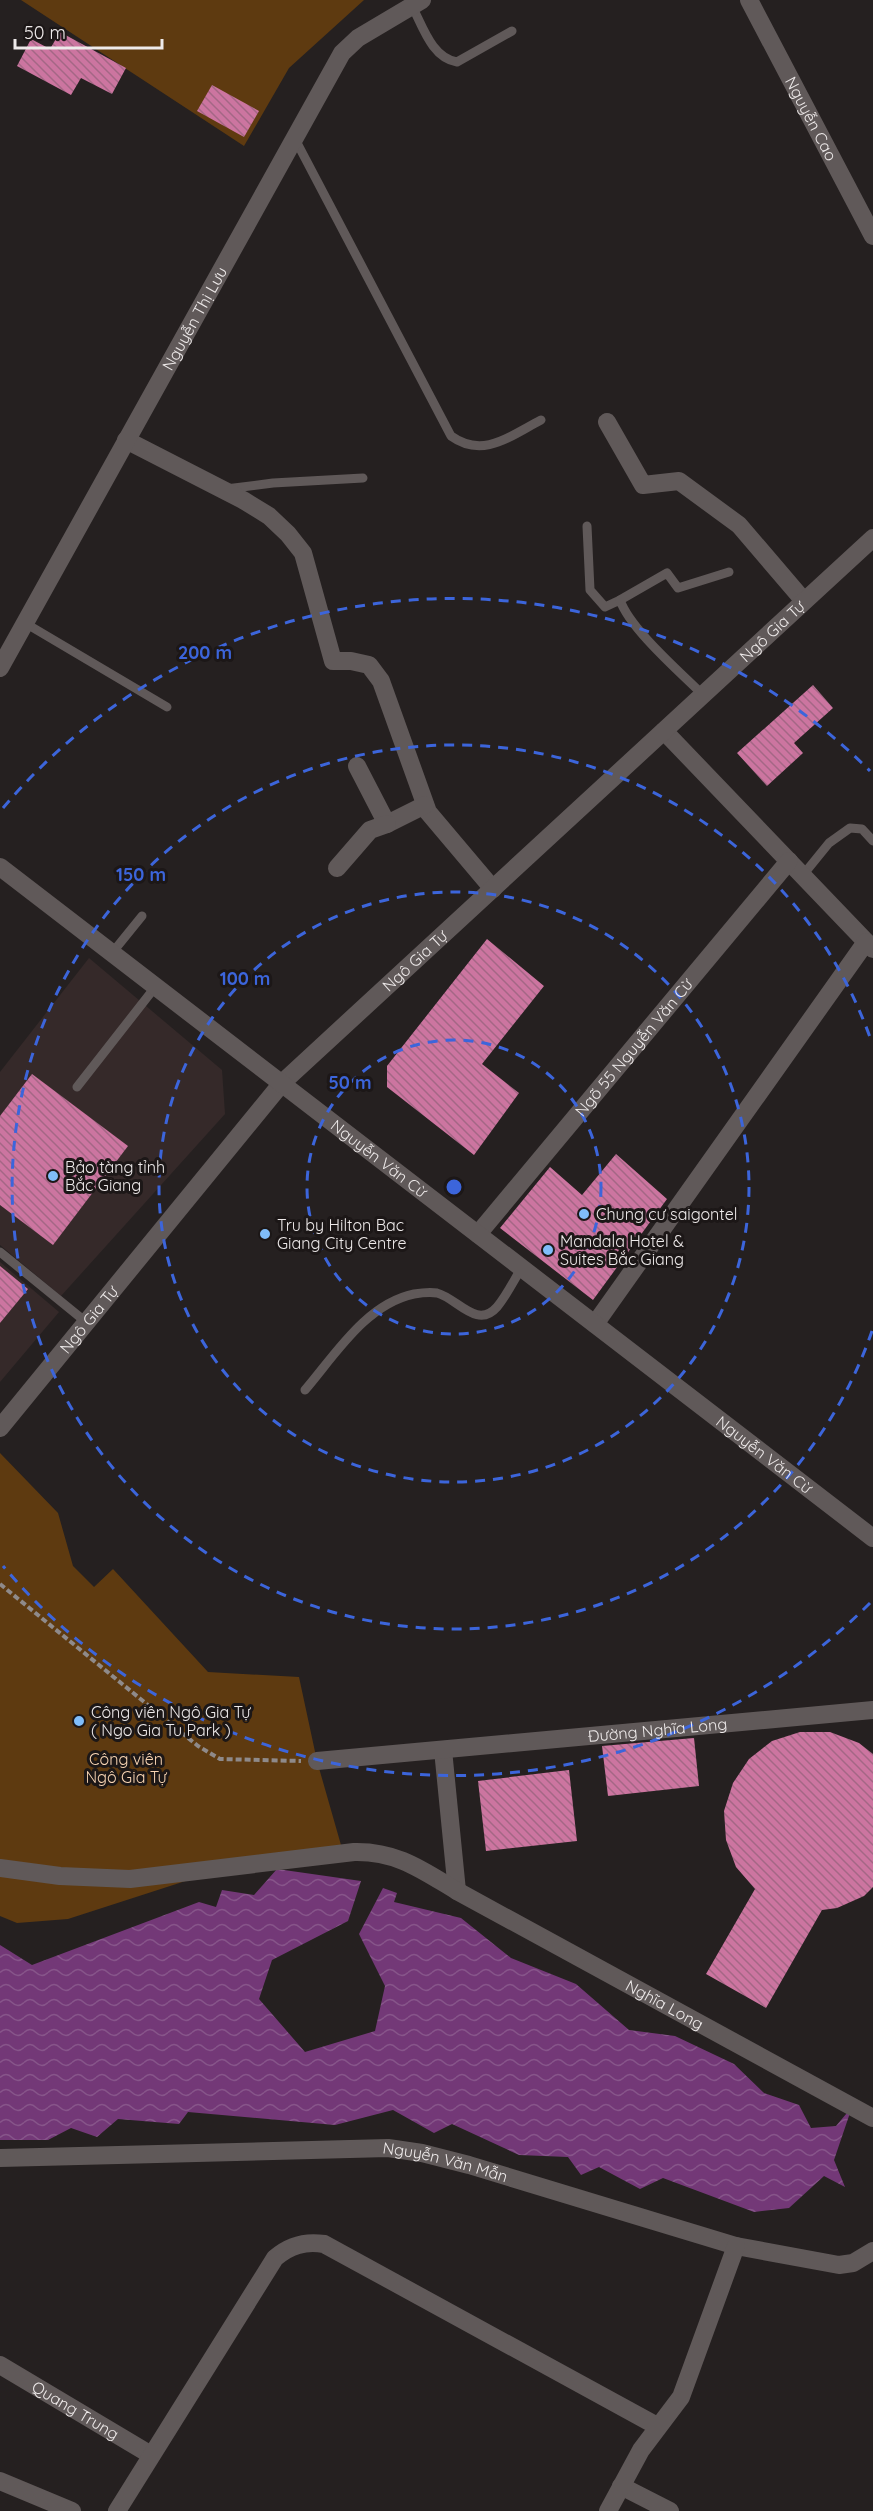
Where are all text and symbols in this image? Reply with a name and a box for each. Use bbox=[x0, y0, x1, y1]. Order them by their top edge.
scale bar bbox=[15, 12, 162, 50]
text: 50 m bbox=[24, 21, 66, 44]
street label: Nguyễn Cao bbox=[781, 73, 842, 164]
street label: Nguyễn Thị Lưu bbox=[158, 263, 231, 374]
street label: Ngô Gia Tự bbox=[735, 596, 809, 666]
text: 200 m bbox=[178, 641, 232, 664]
text: 150 m bbox=[116, 863, 166, 886]
street label: Ngô Gia Tự bbox=[378, 925, 452, 996]
text: 100 m bbox=[220, 967, 270, 990]
street label: Ngõ 55 Nguyễn Văn Cừ bbox=[570, 974, 697, 1120]
text: 50 m bbox=[328, 1071, 372, 1094]
street label: Nguyễn Văn Cừ bbox=[327, 1115, 432, 1202]
place label: Bảo tàng tỉnh Bắc Giang bbox=[65, 1157, 165, 1195]
marker: Bảo tàng tỉnh Bắc Giang bbox=[46, 1169, 60, 1183]
centre of rings bbox=[444, 1177, 464, 1197]
place label: Chung cư saigontel bbox=[596, 1204, 737, 1224]
marker: Chung cư saigontel bbox=[577, 1207, 591, 1221]
place label: Tru by Hilton Bac Giang City Centre bbox=[277, 1215, 407, 1253]
marker: Tru by Hilton Bac Giang City Centre bbox=[258, 1227, 272, 1241]
place label: Mandala Hotel & Suites Bắc Giang bbox=[560, 1231, 684, 1269]
marker: Mandala Hotel & Suites Bắc Giang bbox=[541, 1243, 555, 1257]
street label: Ngô Gia Tự bbox=[55, 1281, 123, 1357]
street label: Nguyễn Văn Cừ bbox=[712, 1411, 817, 1498]
place label: Công viên Ngô Gia Tự ( Ngo Gia Tu Park ) bbox=[91, 1702, 251, 1740]
street label: Đường Nghĩa Long bbox=[587, 1713, 728, 1746]
marker: Công viên Ngô Gia Tự ( Ngo Gia Tu Park ) bbox=[72, 1714, 86, 1728]
park label: Công viên Ngô Gia Tự bbox=[85, 1749, 167, 1787]
street label: Nghĩa Long bbox=[622, 1975, 707, 2034]
street label: Nguyễn Văn Mẫn bbox=[381, 2137, 510, 2186]
street label: Quang Trung bbox=[28, 2376, 123, 2444]

